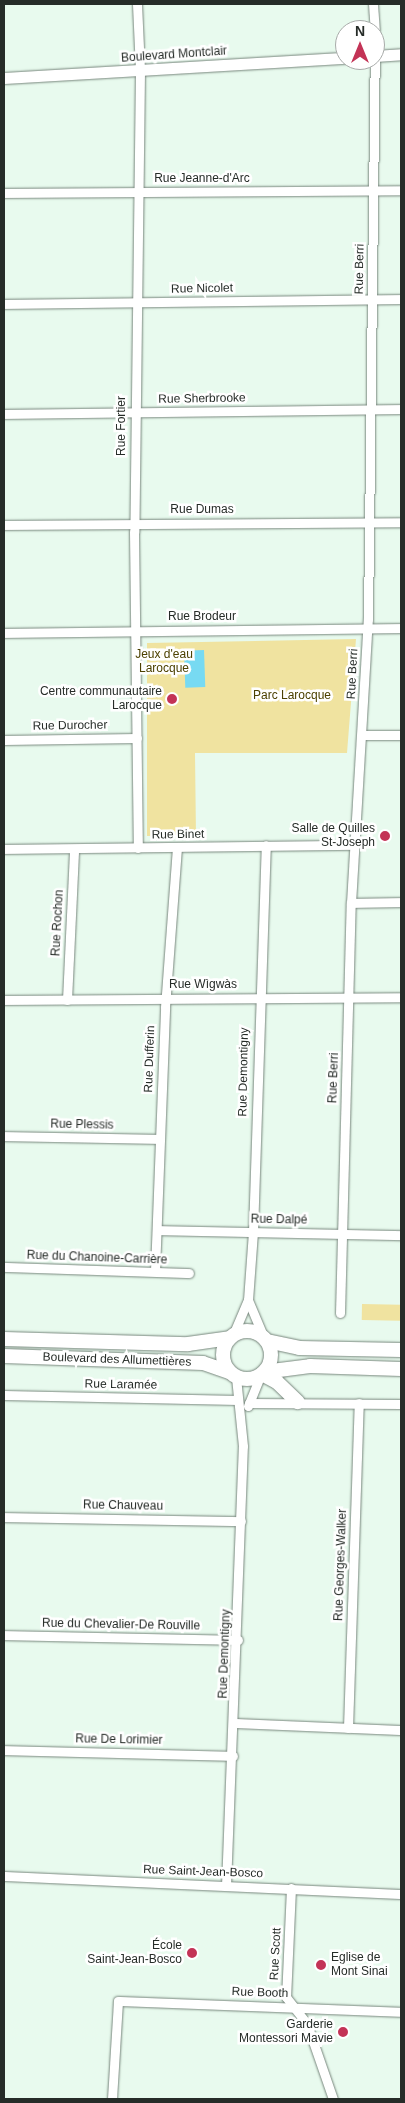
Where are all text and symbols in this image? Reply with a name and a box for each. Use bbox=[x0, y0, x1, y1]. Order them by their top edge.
north arrow bbox=[335, 20, 385, 70]
text: N bbox=[355, 23, 365, 39]
street label: Boulevard Montclair bbox=[121, 44, 227, 66]
street label: Rue Jeanne-d'Arc bbox=[154, 172, 250, 186]
street label: Rue Berri bbox=[352, 244, 368, 294]
street label: Rue Nicolet bbox=[171, 281, 233, 297]
street label: Rue Sherbrooke bbox=[158, 391, 246, 407]
street label: Rue Fortier bbox=[115, 396, 129, 456]
street label: Rue Dumas bbox=[170, 503, 234, 517]
street label: Rue Brodeur bbox=[168, 610, 236, 624]
park label: Jeux d'eau Larocque bbox=[135, 648, 193, 676]
street label: Rue Berri bbox=[344, 648, 362, 700]
place label: Centre communautaire Larocque bbox=[40, 685, 162, 713]
park label: Parc Larocque bbox=[253, 689, 331, 703]
marker: Centre communautaire Larocque bbox=[166, 693, 178, 705]
street label: Rue Durocher bbox=[33, 718, 107, 734]
place label: Salle de Quilles St-Joseph bbox=[292, 822, 375, 850]
street label: Rue Binet bbox=[152, 827, 204, 843]
marker: Salle de Quilles St-Joseph bbox=[379, 830, 391, 842]
street label: Rue Rochon bbox=[49, 889, 67, 957]
street label: Rue Wìgwàs bbox=[169, 978, 237, 992]
street label: Rue Dufferin bbox=[142, 1025, 158, 1093]
street label: Rue Demontigny bbox=[236, 1027, 252, 1117]
street label: Rue Berri bbox=[326, 1052, 342, 1104]
street label: Rue Plessis bbox=[50, 1117, 114, 1133]
street label: Rue Dalpé bbox=[251, 1212, 307, 1228]
street label: Rue du Chanoine-Carrière bbox=[26, 1248, 168, 1268]
street label: Boulevard des Allumettières bbox=[42, 1350, 192, 1370]
street label: Rue Laramée bbox=[85, 1377, 157, 1393]
street label: Rue Chauveau bbox=[83, 1498, 163, 1514]
street label: Rue Georges-Walker bbox=[332, 1509, 350, 1621]
street label: Rue Demontigny bbox=[216, 1609, 234, 1699]
street label: Rue du Chevalier-De Rouville bbox=[42, 1616, 200, 1634]
street label: Rue De Lorimier bbox=[75, 1732, 163, 1748]
street label: Rue Saint-Jean-Bosco bbox=[143, 1863, 263, 1881]
street label: Rue Scott bbox=[267, 1927, 285, 1981]
place label: École Saint-Jean-Bosco bbox=[87, 1939, 182, 1967]
marker: École Saint-Jean-Bosco bbox=[186, 1947, 198, 1959]
place label: Eglise de Mont Sinai bbox=[331, 1951, 388, 1979]
marker: Eglise de Mont Sinai bbox=[315, 1959, 327, 1971]
street label: Rue Booth bbox=[231, 1985, 289, 2001]
place label: Garderie Montessori Mavie bbox=[239, 2018, 333, 2046]
marker: Garderie Montessori Mavie bbox=[337, 2026, 349, 2038]

